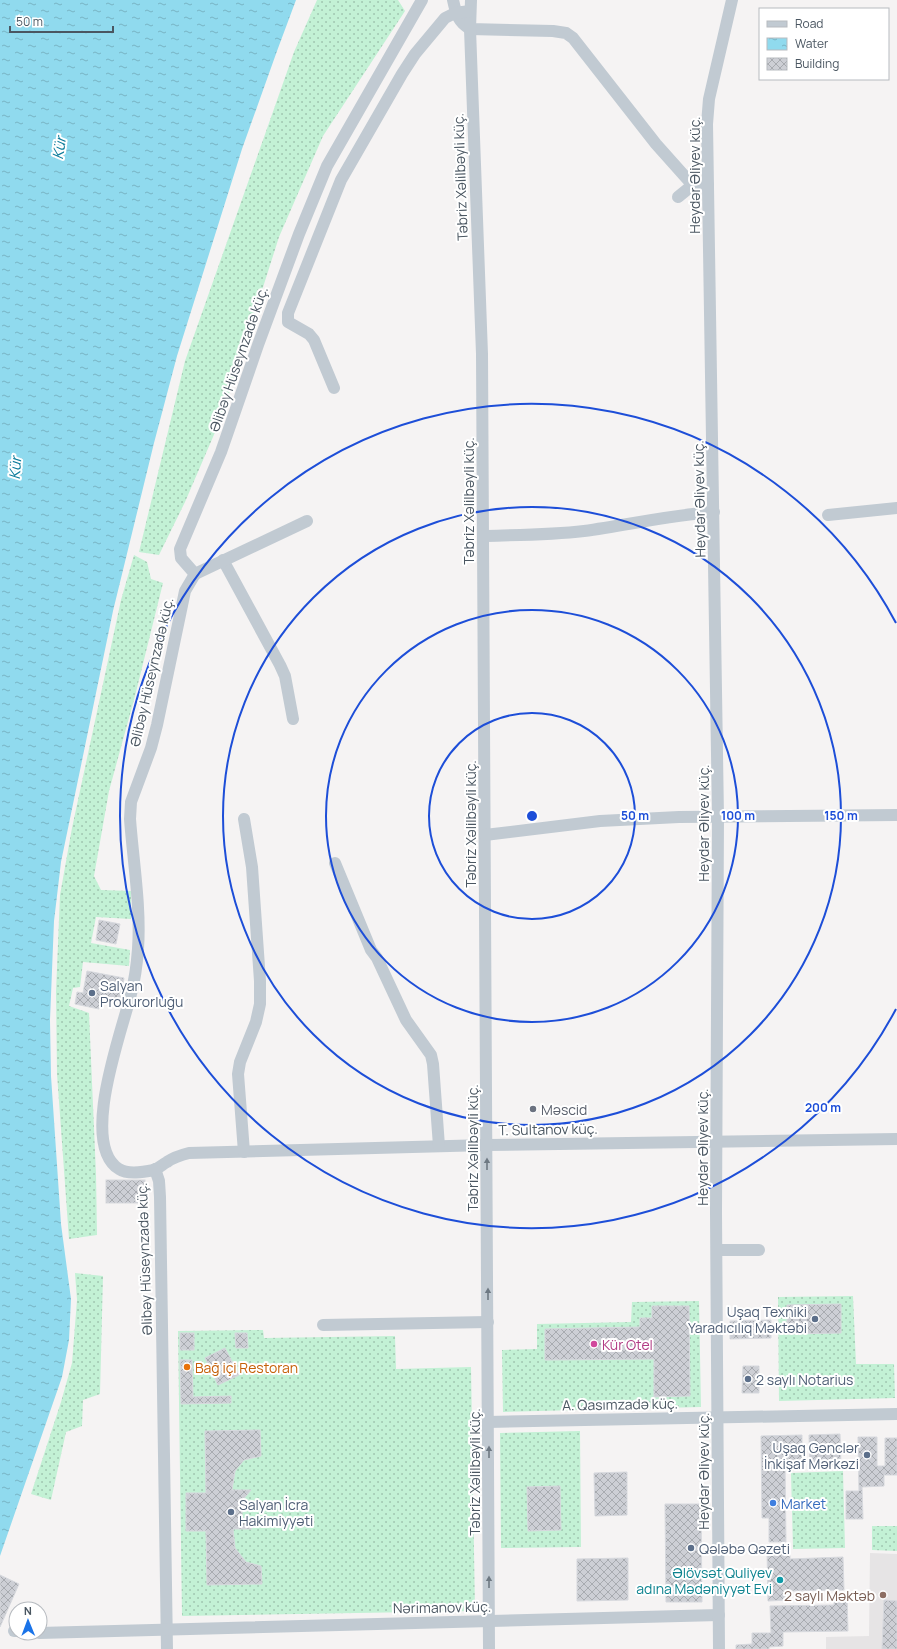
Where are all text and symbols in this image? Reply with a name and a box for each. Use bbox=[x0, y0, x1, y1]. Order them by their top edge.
scale bar bbox=[10, 8, 113, 34]
legend bbox=[759, 8, 889, 80]
text: 50 m bbox=[16, 13, 43, 30]
text: Road bbox=[795, 15, 823, 32]
text: Water bbox=[795, 35, 829, 52]
text: Building bbox=[795, 55, 839, 72]
street label: Təbriz Xəlilbəyli küç. bbox=[448, 113, 472, 241]
street label: Heydər Əliyev küç. bbox=[685, 116, 704, 234]
water label: Kür bbox=[47, 133, 72, 161]
street label: Əlibəy Hüseynzadə küç. bbox=[204, 284, 272, 434]
street label: Təbriz Xəlilbəyli küç. bbox=[459, 437, 478, 565]
street label: Heydər Əliyev küç. bbox=[688, 440, 710, 558]
water label: Kür bbox=[4, 453, 26, 480]
street label: Əlibəy Hüseynzadə küç. bbox=[125, 595, 177, 749]
street label: Təbriz Xəlilbəyli küç. bbox=[461, 760, 480, 888]
street label: Heydər Əliyev küç. bbox=[694, 764, 713, 882]
text: 50 m bbox=[621, 807, 649, 824]
text: 100 m bbox=[721, 807, 755, 824]
text: 150 m bbox=[824, 807, 858, 824]
centre of rings bbox=[525, 809, 539, 823]
place label: Salyan Prokurorluğu bbox=[100, 976, 183, 1011]
marker: Salyan Prokurorluğu bbox=[87, 988, 97, 998]
street label: Təbriz Xəlilbəyli küç. bbox=[463, 1084, 482, 1212]
street label: Heydər Əliyev küç. bbox=[693, 1088, 712, 1206]
text: 200 m bbox=[805, 1099, 841, 1116]
place label: Məscid bbox=[541, 1100, 587, 1119]
marker: Məscid bbox=[528, 1104, 538, 1114]
street label: T. Sultanov küç. bbox=[498, 1119, 598, 1139]
one-way arrow bbox=[484, 1157, 490, 1170]
street label: Əlibəy Hüseynzadə küç. bbox=[132, 1182, 156, 1336]
one-way arrow bbox=[485, 1287, 491, 1300]
place label: Uşaq Texniki Yaradıcılıq Məktəbi bbox=[688, 1302, 807, 1337]
marker: Uşaq Texniki Yaradıcılıq Məktəbi bbox=[810, 1314, 820, 1324]
place label: Kür Otel bbox=[602, 1335, 653, 1354]
marker: Kür Otel bbox=[589, 1339, 599, 1349]
place label: Bağ içi Restoran bbox=[195, 1358, 298, 1377]
marker: Bağ içi Restoran bbox=[182, 1362, 192, 1372]
place label: 2 saylı Notarius bbox=[756, 1370, 853, 1389]
marker: 2 saylı Notarius bbox=[743, 1374, 753, 1384]
street label: A. Qasımzadə küç. bbox=[562, 1393, 678, 1415]
street label: Təbriz Xəlilbəyli küç. bbox=[465, 1408, 484, 1536]
street label: Heydər Əliyev küç. bbox=[694, 1412, 713, 1530]
place label: Uşaq Gənclər İnkişaf Mərkəzi bbox=[764, 1438, 859, 1473]
one-way arrow bbox=[485, 1446, 492, 1458]
marker: Uşaq Gənclər İnkişaf Mərkəzi bbox=[862, 1450, 872, 1460]
place label: Market bbox=[781, 1494, 827, 1513]
place label: Salyan İcra Hakimiyyəti bbox=[239, 1495, 313, 1530]
marker: Market bbox=[768, 1498, 778, 1508]
marker: Salyan İcra Hakimiyyəti bbox=[226, 1507, 236, 1517]
place label: Qələbə Qəzeti bbox=[699, 1539, 790, 1558]
marker: Qələbə Qəzeti bbox=[686, 1543, 696, 1553]
place label: Əlövsət Quliyev adına Mədəniyyət Evi bbox=[636, 1563, 772, 1598]
one-way arrow bbox=[486, 1575, 492, 1588]
marker: Əlövsət Quliyev adına Mədəniyyət Evi bbox=[775, 1575, 785, 1585]
place label: 2 saylı Məktəb bbox=[784, 1586, 875, 1605]
marker: 2 saylı Məktəb bbox=[878, 1590, 888, 1600]
street label: Nərimanov küç. bbox=[393, 1597, 491, 1617]
north arrow bbox=[8, 1601, 48, 1641]
text: N bbox=[24, 1603, 32, 1618]

